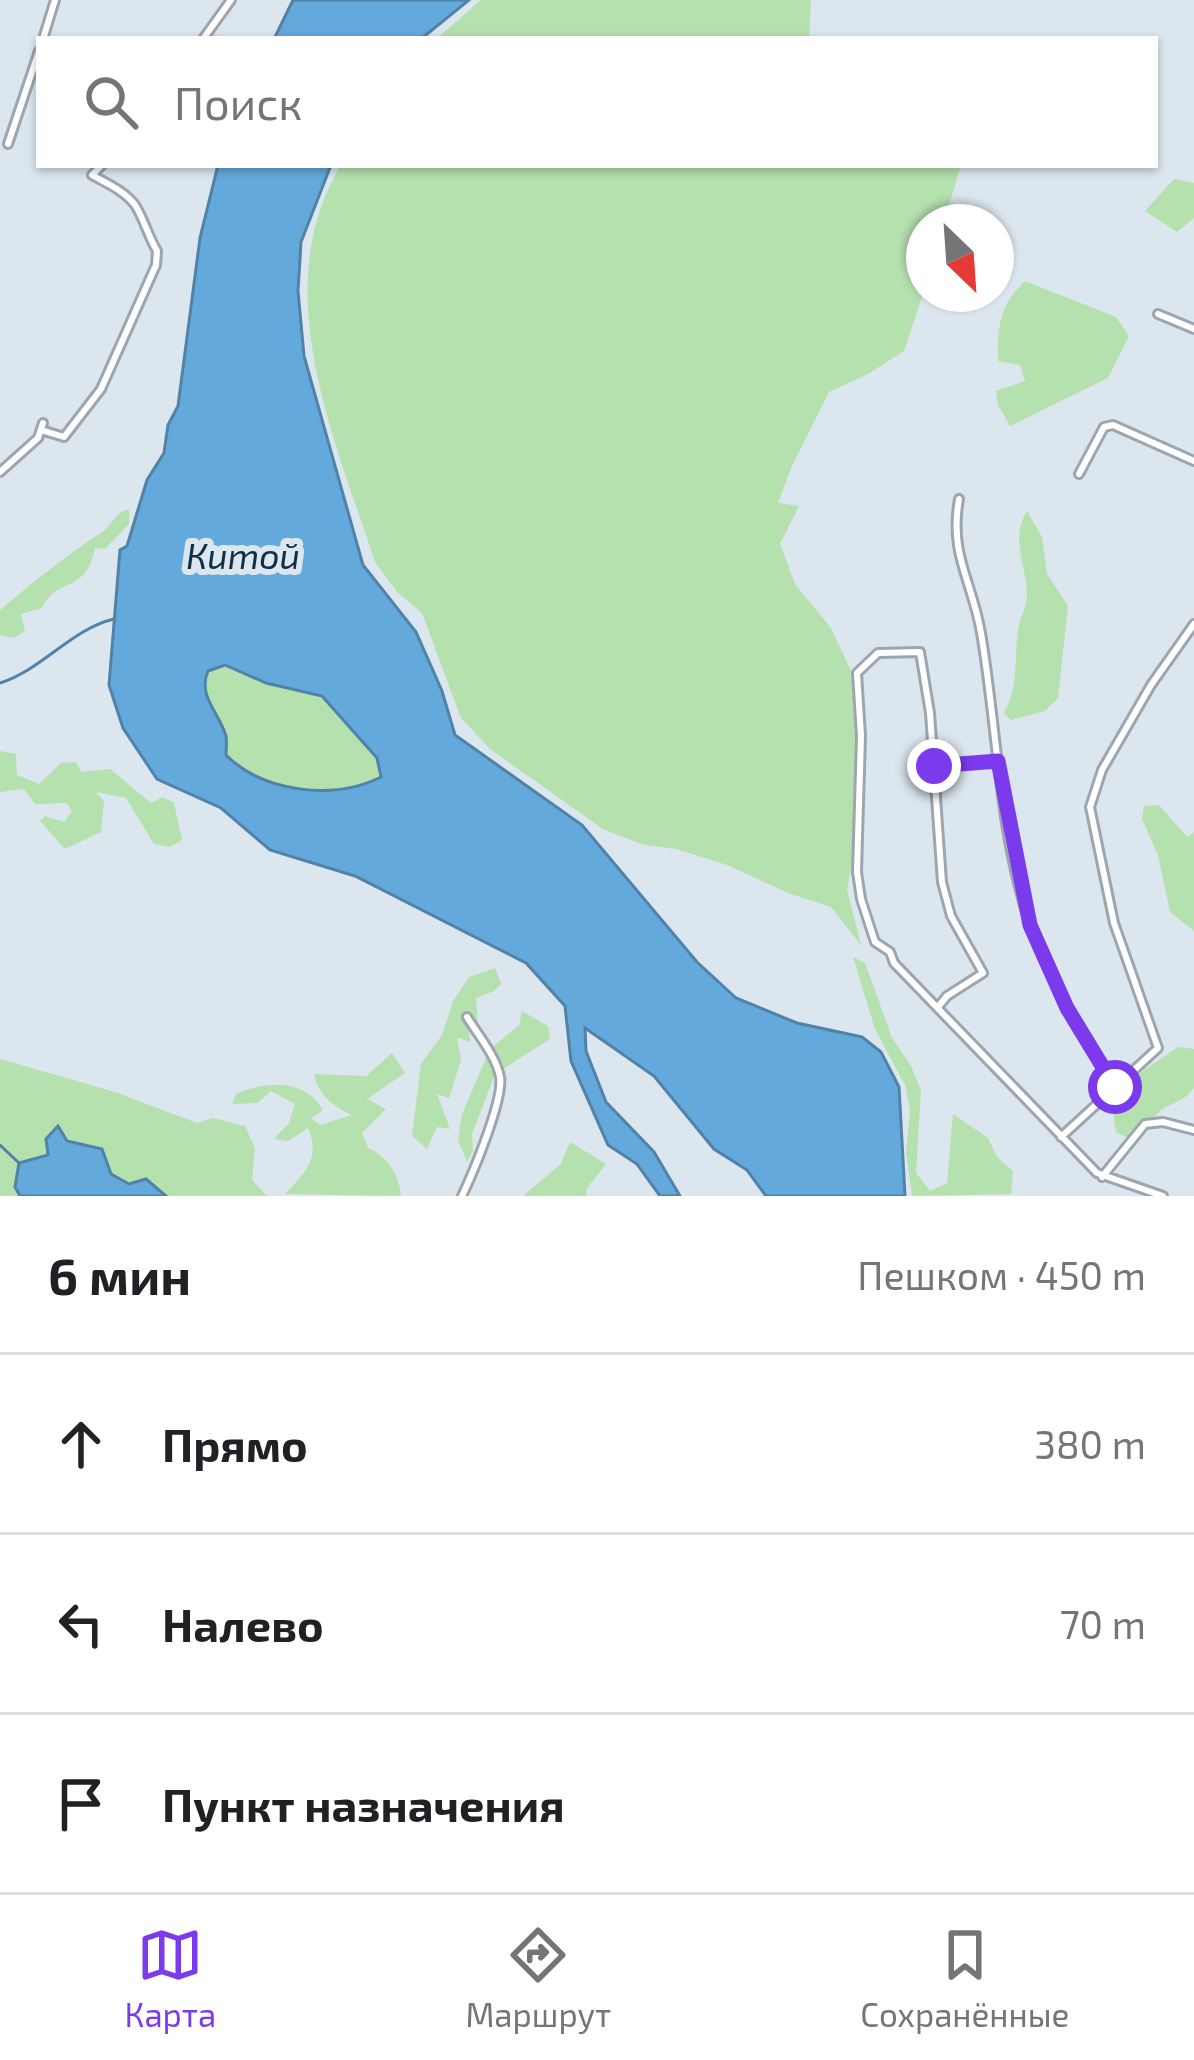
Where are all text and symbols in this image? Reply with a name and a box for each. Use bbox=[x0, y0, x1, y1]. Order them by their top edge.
search box bbox=[36, 36, 1158, 168]
icon: search bbox=[78, 69, 144, 135]
text: Поиск bbox=[174, 75, 302, 129]
north arrow bbox=[906, 204, 1014, 312]
water label: Китой bbox=[186, 533, 300, 576]
route end bbox=[907, 739, 961, 793]
route start bbox=[1088, 1060, 1142, 1114]
text: 6 мин bbox=[48, 1244, 191, 1305]
text: Пешком · 450 m bbox=[857, 1251, 1146, 1298]
icon: ahead bbox=[48, 1411, 114, 1477]
text: Прямо bbox=[162, 1417, 308, 1471]
text: 380 m bbox=[1034, 1420, 1146, 1467]
icon: left bbox=[48, 1591, 114, 1657]
text: Налево bbox=[162, 1597, 324, 1651]
text: 70 m bbox=[1060, 1600, 1146, 1647]
icon: arrive bbox=[48, 1771, 114, 1837]
text: Пункт назначения bbox=[162, 1777, 565, 1831]
tab: Карта bbox=[125, 1922, 216, 2034]
tab: Маршрут bbox=[465, 1922, 611, 2034]
tab: Сохранённые bbox=[860, 1922, 1069, 2034]

